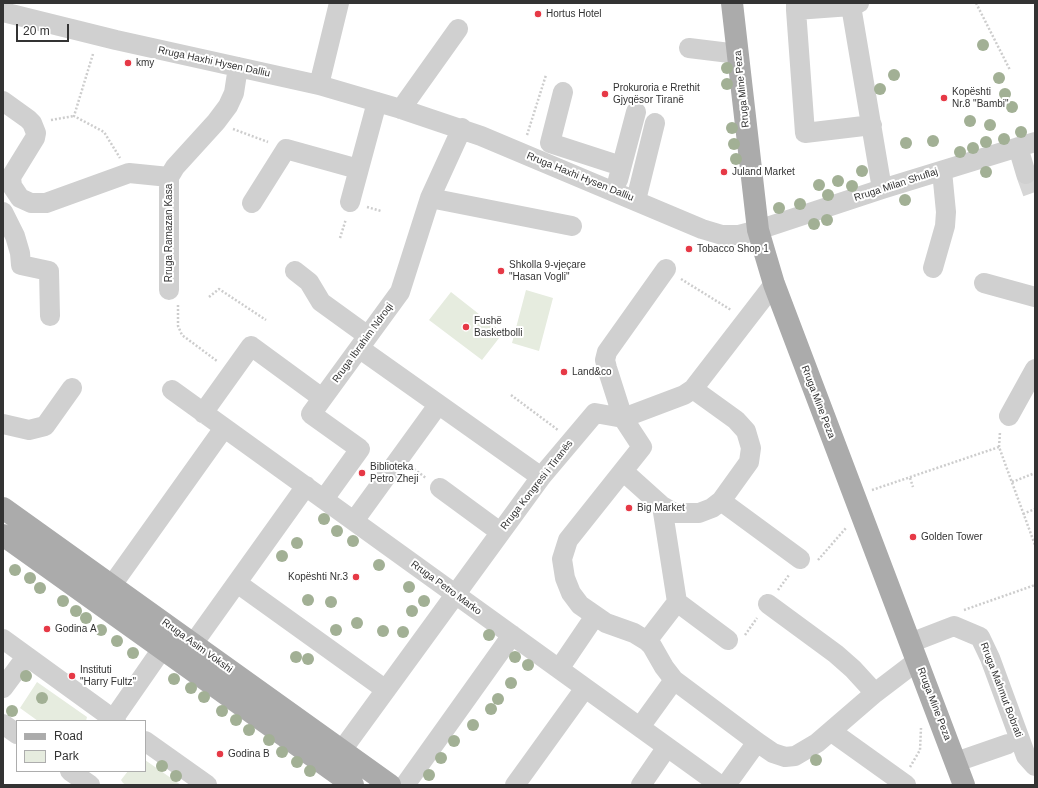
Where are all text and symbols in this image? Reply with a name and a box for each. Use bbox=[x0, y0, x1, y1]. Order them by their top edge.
place label: Hortus Hotel bbox=[546, 8, 602, 20]
marker: Hortus Hotel bbox=[533, 9, 543, 19]
scale bar bbox=[18, 16, 71, 42]
text: 20 m bbox=[23, 24, 50, 38]
street label: Rruga Haxhi Hysen Dalliu bbox=[157, 44, 271, 80]
street label: Rruga Mine Peza bbox=[732, 50, 752, 128]
place label: kmy bbox=[136, 57, 154, 69]
marker: kmy bbox=[123, 58, 133, 68]
place label: Prokuroria e Rrethit Gjyqësor Tiranë bbox=[613, 82, 700, 106]
place label: Kopështi Nr.8 "Bambi" bbox=[952, 86, 1009, 110]
marker: Prokuroria e Rrethit Gjyqësor Tiranë bbox=[600, 89, 610, 99]
marker: Kopështi Nr.8 "Bambi" bbox=[939, 93, 949, 103]
street label: Rruga Haxhi Hysen Dalliu bbox=[525, 150, 635, 204]
place label: Juland Market bbox=[732, 166, 795, 178]
street label: Rruga Milan Shuflaj bbox=[853, 166, 939, 204]
marker: Juland Market bbox=[719, 167, 729, 177]
street label: Rruga Ramazan Kasa bbox=[163, 184, 175, 282]
place label: Tobacco Shop 1 bbox=[697, 243, 769, 255]
marker: Tobacco Shop 1 bbox=[684, 244, 694, 254]
place label: Shkolla 9-vjeçare "Hasan Vogli" bbox=[509, 259, 586, 282]
marker: Shkolla 9-vjeçare "Hasan Vogli" bbox=[496, 266, 506, 276]
street label: Rruga Ibrahim Ndroqi bbox=[330, 301, 396, 385]
place label: Fushë Basketbolli bbox=[474, 315, 522, 338]
marker: Fushë Basketbolli bbox=[461, 322, 471, 332]
street label: Rruga Mine Peza bbox=[799, 364, 837, 440]
place label: Land&co bbox=[572, 366, 611, 378]
marker: Land&co bbox=[559, 367, 569, 377]
street label: Rruga Kongresi i Tiranës bbox=[498, 438, 576, 532]
place label: Biblioteka Petro Zheji bbox=[370, 461, 418, 484]
marker: Biblioteka Petro Zheji bbox=[357, 468, 367, 478]
place label: Big Market bbox=[637, 502, 685, 514]
marker: Big Market bbox=[624, 503, 634, 513]
place label: Golden Tower bbox=[921, 531, 983, 543]
marker: Golden Tower bbox=[908, 532, 918, 542]
street label: Rruga Petro Marko bbox=[408, 558, 484, 618]
place label: Kopështi Nr.3 bbox=[288, 571, 348, 583]
marker: Kopështi Nr.3 bbox=[351, 572, 361, 582]
street label: Rruga Asim Vokshi bbox=[159, 616, 235, 676]
place label: Godina A bbox=[55, 623, 97, 635]
marker: Godina A bbox=[42, 624, 52, 634]
street label: Rruga Mahmut Bobrati bbox=[977, 641, 1025, 739]
place label: Instituti "Harry Fultz" bbox=[80, 664, 136, 688]
street label: Rruga Mine Peza bbox=[915, 666, 953, 742]
marker: Instituti "Harry Fultz" bbox=[67, 671, 77, 681]
legend bbox=[16, 720, 146, 772]
text: Road bbox=[54, 729, 83, 743]
place label: Godina B bbox=[228, 748, 270, 760]
text: Park bbox=[54, 749, 79, 763]
marker: Godina B bbox=[215, 749, 225, 759]

